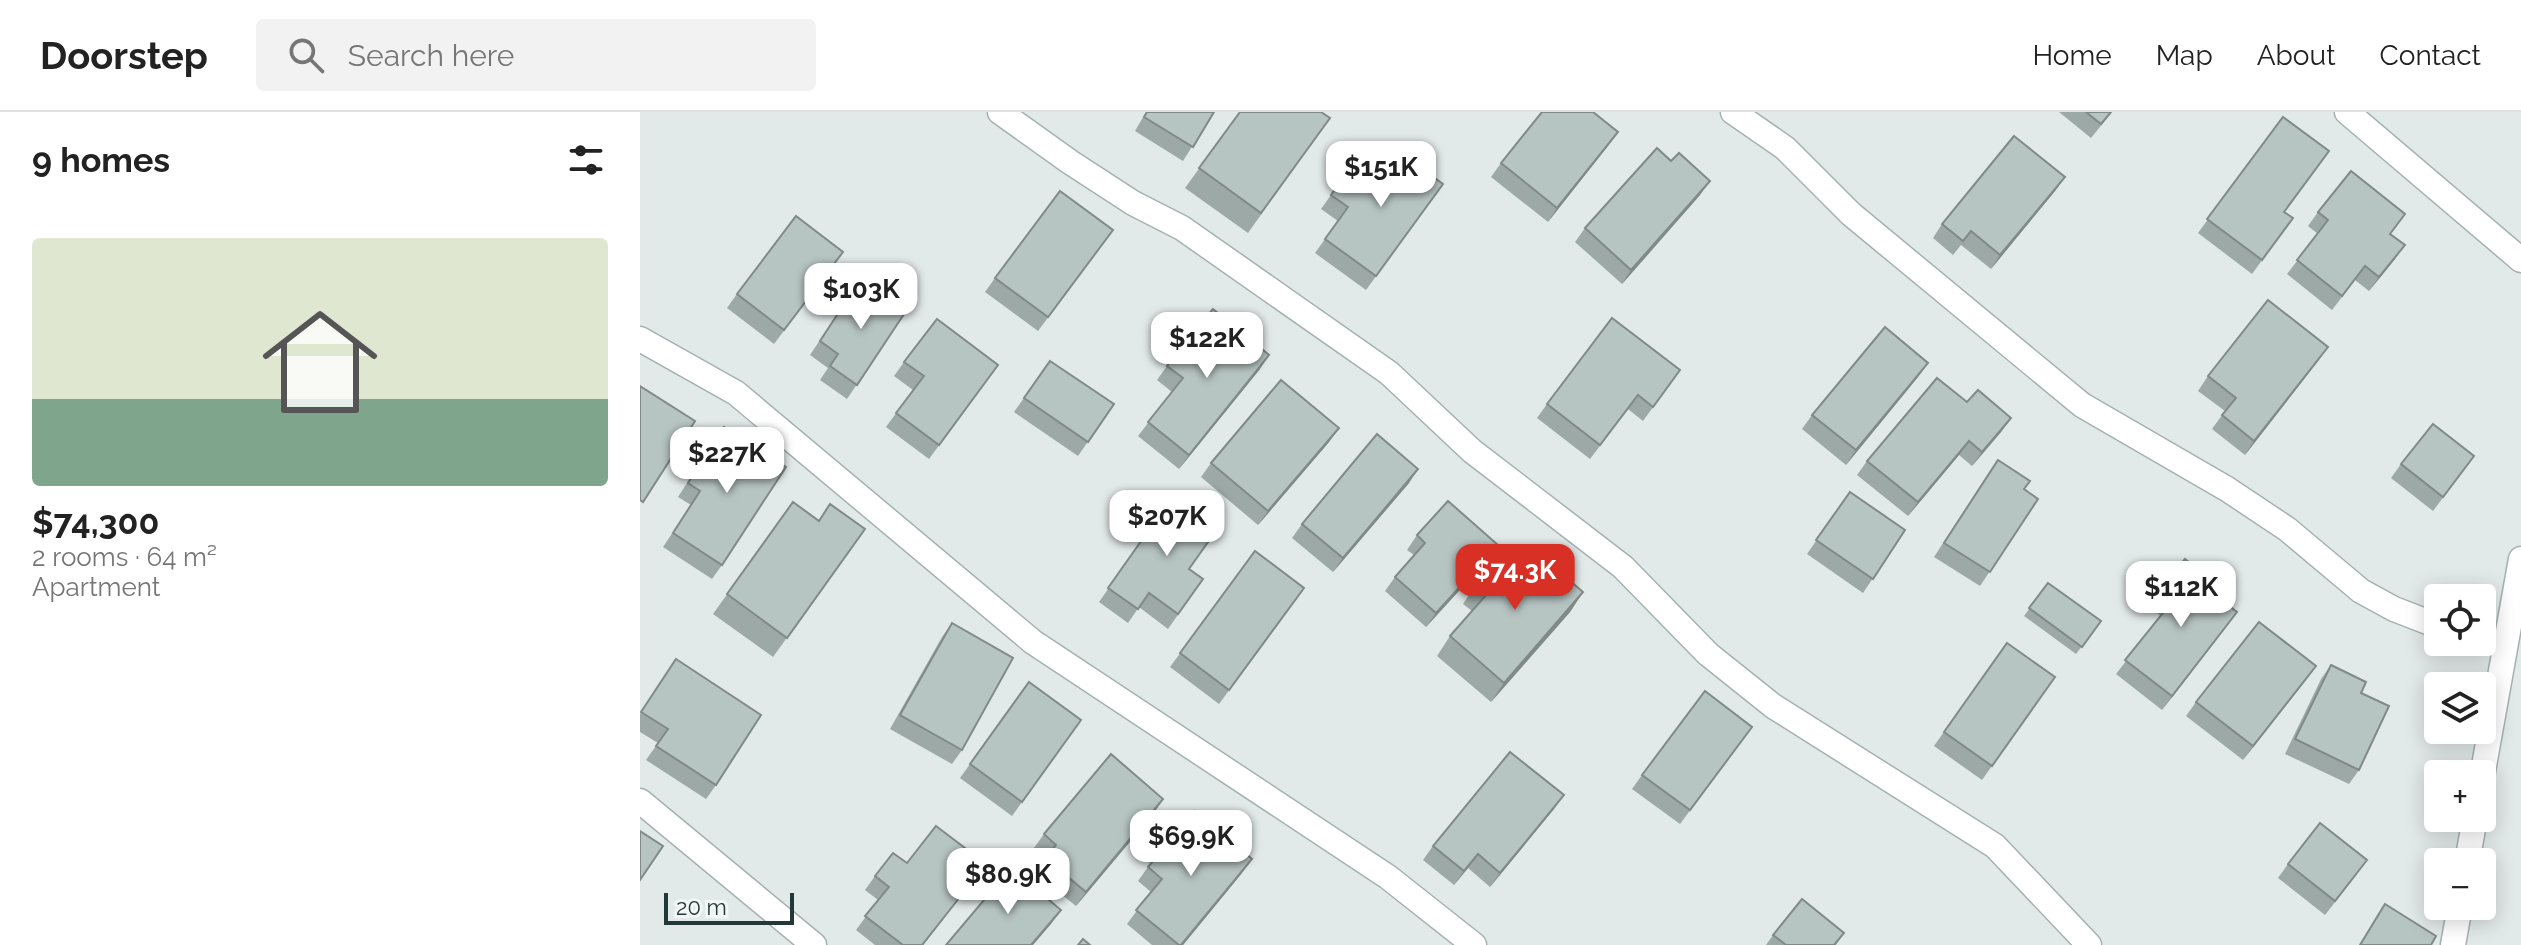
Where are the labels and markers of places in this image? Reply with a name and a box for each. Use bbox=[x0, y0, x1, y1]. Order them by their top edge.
pin: $151K bbox=[1325, 141, 1437, 209]
pin: $103K bbox=[805, 263, 917, 331]
pin: $122K bbox=[1151, 312, 1263, 380]
pin: $227K bbox=[671, 427, 783, 495]
pin: $207K bbox=[1111, 490, 1223, 558]
pin: $74.3K bbox=[1450, 544, 1580, 612]
pin: $112K bbox=[2125, 561, 2237, 629]
pin: $69.9K bbox=[1126, 810, 1256, 878]
pin: $80.9K bbox=[943, 848, 1073, 916]

